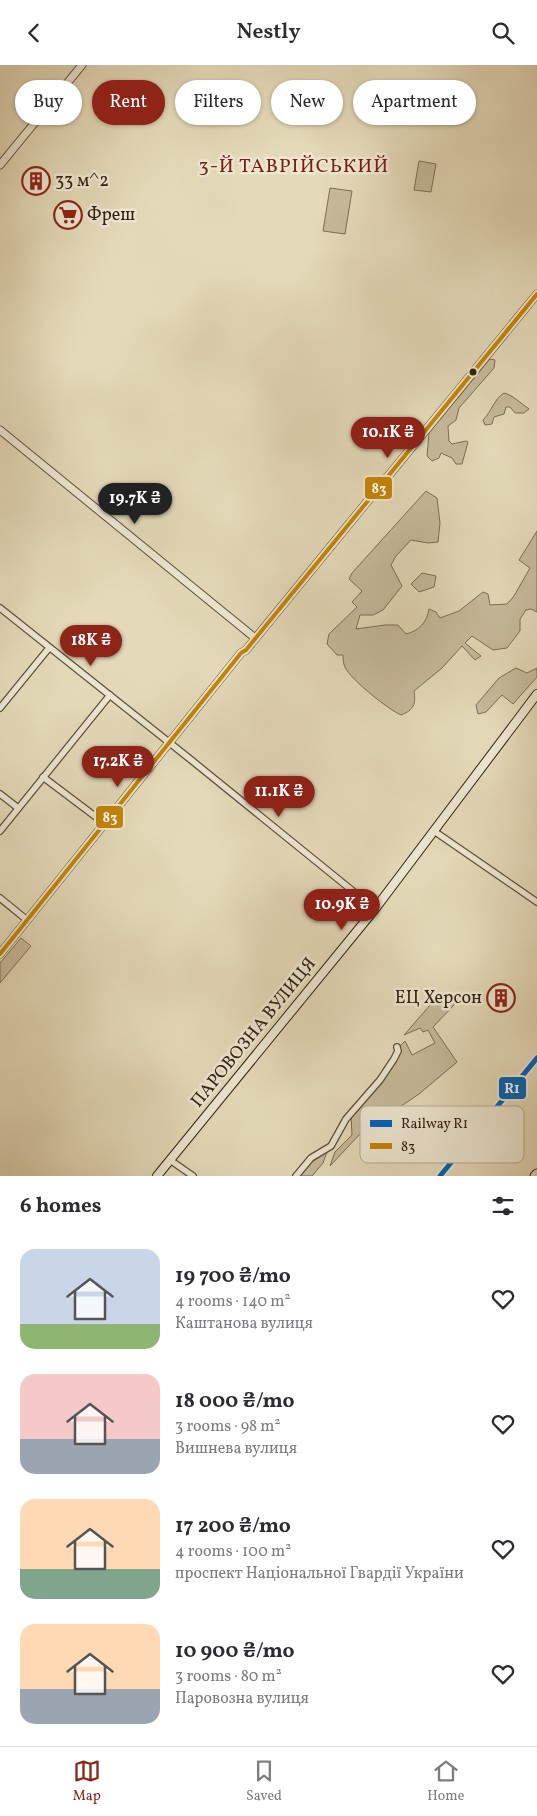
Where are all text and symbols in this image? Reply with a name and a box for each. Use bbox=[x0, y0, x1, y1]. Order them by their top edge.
text: Nestly bbox=[236, 17, 301, 48]
icon: back bbox=[20, 19, 48, 47]
icon: search bbox=[489, 19, 517, 47]
chip: Buy bbox=[15, 80, 82, 125]
chip: Rent bbox=[92, 80, 165, 125]
chip: Filters bbox=[175, 80, 261, 125]
chip: New bbox=[271, 80, 343, 125]
chip: Apartment bbox=[353, 80, 476, 125]
district label: 3-Й ТАВРІЙСЬКИЙ bbox=[199, 153, 389, 181]
building icon: 33 м^2 bbox=[21, 166, 51, 196]
place label: 33 м^2 bbox=[55, 169, 109, 194]
supermarket icon: Фреш bbox=[53, 200, 83, 230]
place label: Фреш bbox=[87, 203, 135, 228]
unlabelled marker bbox=[468, 367, 478, 377]
pin: 10.1K ₴ bbox=[342, 417, 434, 459]
text: 10.1K ₴ bbox=[362, 422, 414, 444]
line badge: 83 bbox=[364, 476, 393, 500]
text: 83 bbox=[372, 480, 386, 499]
pin: 19.7K ₴ bbox=[89, 483, 181, 525]
text: 19.7K ₴ bbox=[109, 488, 161, 510]
pin: 18K ₴ bbox=[56, 625, 126, 667]
text: 18K ₴ bbox=[71, 630, 111, 652]
pin: 17.2K ₴ bbox=[72, 745, 164, 788]
text: 17.2K ₴ bbox=[93, 751, 143, 773]
pin: 11.1K ₴ bbox=[233, 775, 325, 818]
text: 11.1K ₴ bbox=[255, 781, 303, 803]
line badge: 83 bbox=[95, 805, 124, 829]
text: 83 bbox=[103, 809, 117, 828]
pin: 10.9K ₴ bbox=[296, 889, 388, 931]
text: 10.9K ₴ bbox=[315, 894, 369, 916]
street label: ПАРОВОЗНА ВУЛИЦЯ bbox=[186, 953, 322, 1113]
building icon: ЕЦ Херсон bbox=[486, 983, 516, 1013]
place label: ЕЦ Херсон bbox=[395, 986, 482, 1011]
line badge: R1 bbox=[498, 1076, 527, 1100]
text: R1 bbox=[504, 1080, 520, 1099]
legend bbox=[360, 1106, 524, 1163]
text: Railway R1 bbox=[401, 1115, 468, 1134]
text: 83 bbox=[401, 1138, 415, 1157]
text: 6 homes bbox=[20, 1192, 101, 1221]
icon: filters bbox=[489, 1192, 517, 1220]
text: 19 700 ₴/mo bbox=[175, 1262, 291, 1291]
icon: home bbox=[60, 1269, 120, 1329]
icon: heart bbox=[489, 1285, 517, 1313]
text: 4 rooms · 140 m² bbox=[175, 1291, 290, 1313]
text: Каштанова вулиця bbox=[175, 1313, 313, 1335]
text: 18 000 ₴/mo bbox=[175, 1387, 294, 1416]
icon: home bbox=[60, 1394, 120, 1454]
icon: heart bbox=[489, 1410, 517, 1438]
text: 3 rooms · 98 m² bbox=[175, 1416, 280, 1438]
text: Вишнева вулиця bbox=[175, 1438, 297, 1460]
text: 17 200 ₴/mo bbox=[175, 1512, 291, 1541]
icon: home bbox=[60, 1519, 120, 1579]
icon: heart bbox=[489, 1535, 517, 1563]
text: 4 rooms · 100 m² bbox=[175, 1541, 291, 1563]
text: проспект Національної Гвардії України bbox=[175, 1563, 464, 1585]
text: 10 900 ₴/mo bbox=[175, 1637, 295, 1666]
icon: home bbox=[60, 1644, 120, 1704]
icon: heart bbox=[489, 1660, 517, 1688]
text: 3 rooms · 80 m² bbox=[175, 1666, 282, 1688]
text: Паровозна вулиця bbox=[175, 1688, 309, 1710]
tab: Map bbox=[73, 1757, 101, 1806]
tab: Saved bbox=[246, 1757, 282, 1806]
tab: Home bbox=[427, 1757, 464, 1806]

